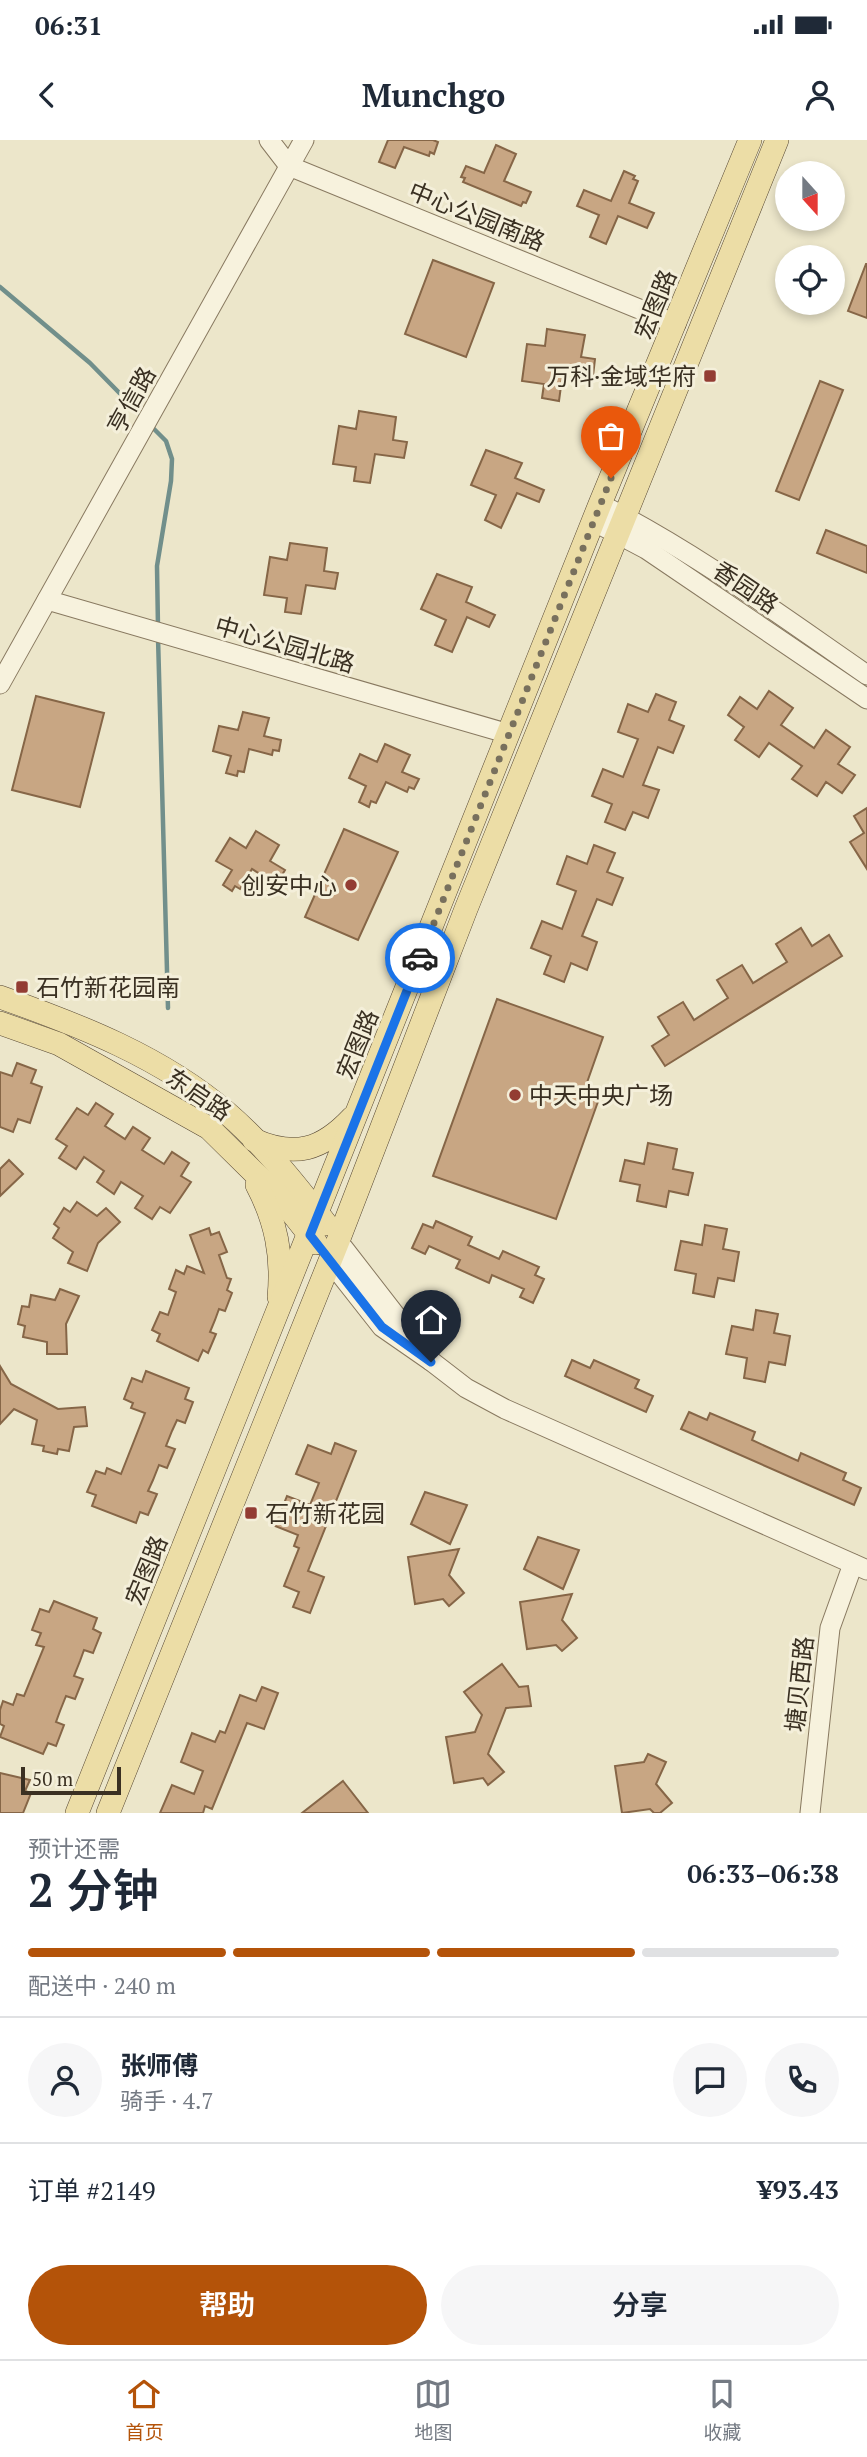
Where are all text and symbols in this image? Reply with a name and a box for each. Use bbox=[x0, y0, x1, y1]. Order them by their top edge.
text: 06:31 bbox=[35, 8, 103, 42]
text: Munchgo bbox=[362, 74, 505, 116]
icon: back bbox=[28, 76, 66, 114]
icon: person bbox=[801, 76, 839, 114]
north arrow bbox=[775, 161, 845, 231]
map controls bbox=[775, 161, 845, 315]
street label: 中心公园南路 bbox=[404, 174, 550, 258]
button: locate bbox=[775, 245, 845, 315]
street label: 宏图路 bbox=[627, 265, 683, 343]
place label: 万科·金域华府 bbox=[546, 360, 696, 392]
street label: 亨信路 bbox=[100, 361, 162, 439]
marker: 万科·金域华府 bbox=[702, 368, 718, 384]
pin bbox=[581, 406, 641, 478]
icon: bag bbox=[592, 417, 630, 455]
street label: 香园路 bbox=[707, 554, 785, 620]
street label: 中心公园北路 bbox=[211, 609, 359, 679]
place label: 创安中心 bbox=[241, 869, 337, 901]
marker: 创安中心 bbox=[343, 877, 359, 893]
courier bbox=[385, 923, 455, 993]
icon: car bbox=[401, 939, 439, 977]
place label: 石竹新花园南 bbox=[36, 971, 180, 1003]
marker: 石竹新花园南 bbox=[14, 979, 30, 995]
street label: 宏图路 bbox=[329, 1005, 385, 1083]
street label: 东启路 bbox=[160, 1061, 238, 1127]
place label: 中天中央广场 bbox=[529, 1079, 673, 1111]
marker: 中天中央广场 bbox=[507, 1087, 523, 1103]
pin bbox=[401, 1290, 461, 1362]
icon: home bbox=[412, 1301, 450, 1339]
place label: 石竹新花园 bbox=[265, 1497, 385, 1529]
marker: 石竹新花园 bbox=[243, 1505, 259, 1521]
street label: 宏图路 bbox=[118, 1531, 174, 1609]
street label: 塘贝西路 bbox=[778, 1635, 820, 1733]
scale bar bbox=[21, 1764, 121, 1796]
text: 50 m bbox=[32, 1766, 73, 1791]
text: 预计还需 bbox=[28, 1833, 120, 1864]
text: 06:33–06:38 bbox=[687, 1856, 839, 1890]
text: 2 分钟 bbox=[28, 1859, 158, 1920]
text: 配送中 · 240 m bbox=[28, 1970, 176, 2001]
button: person bbox=[28, 2043, 102, 2117]
button: chat bbox=[673, 2043, 747, 2117]
button: phone bbox=[765, 2043, 839, 2117]
text: 张师傅 bbox=[120, 2048, 198, 2082]
text: 骑手 · 4.7 bbox=[120, 2085, 214, 2116]
text: ¥93.43 bbox=[758, 2172, 839, 2206]
text: 订单 #2149 bbox=[28, 2173, 156, 2207]
button: 帮助 bbox=[28, 2265, 427, 2345]
button: 分享 bbox=[441, 2265, 839, 2345]
tab: 首页 bbox=[125, 2375, 164, 2444]
tab: 地图 bbox=[414, 2375, 453, 2444]
tab: 收藏 bbox=[703, 2375, 742, 2444]

